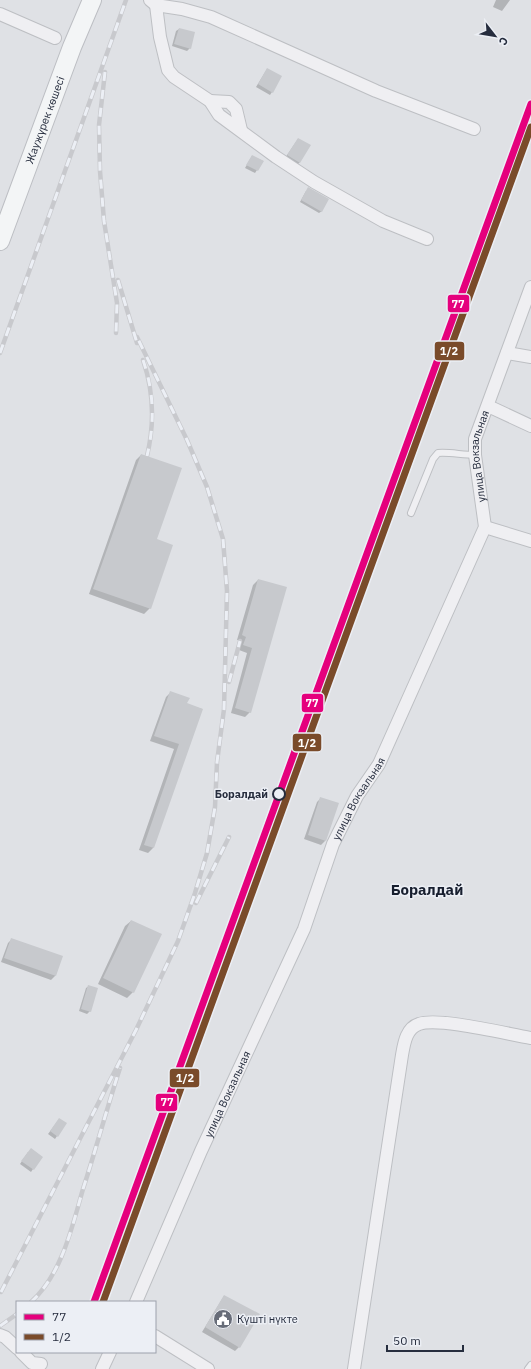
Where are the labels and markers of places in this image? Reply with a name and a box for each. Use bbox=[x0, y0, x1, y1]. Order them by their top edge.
place label: Боралдай bbox=[215, 787, 268, 801]
marker: Боралдай bbox=[272, 787, 286, 801]
public building icon: Күшті нүкте bbox=[212, 1308, 234, 1330]
place label: Күшті нүкте bbox=[237, 1312, 298, 1326]

